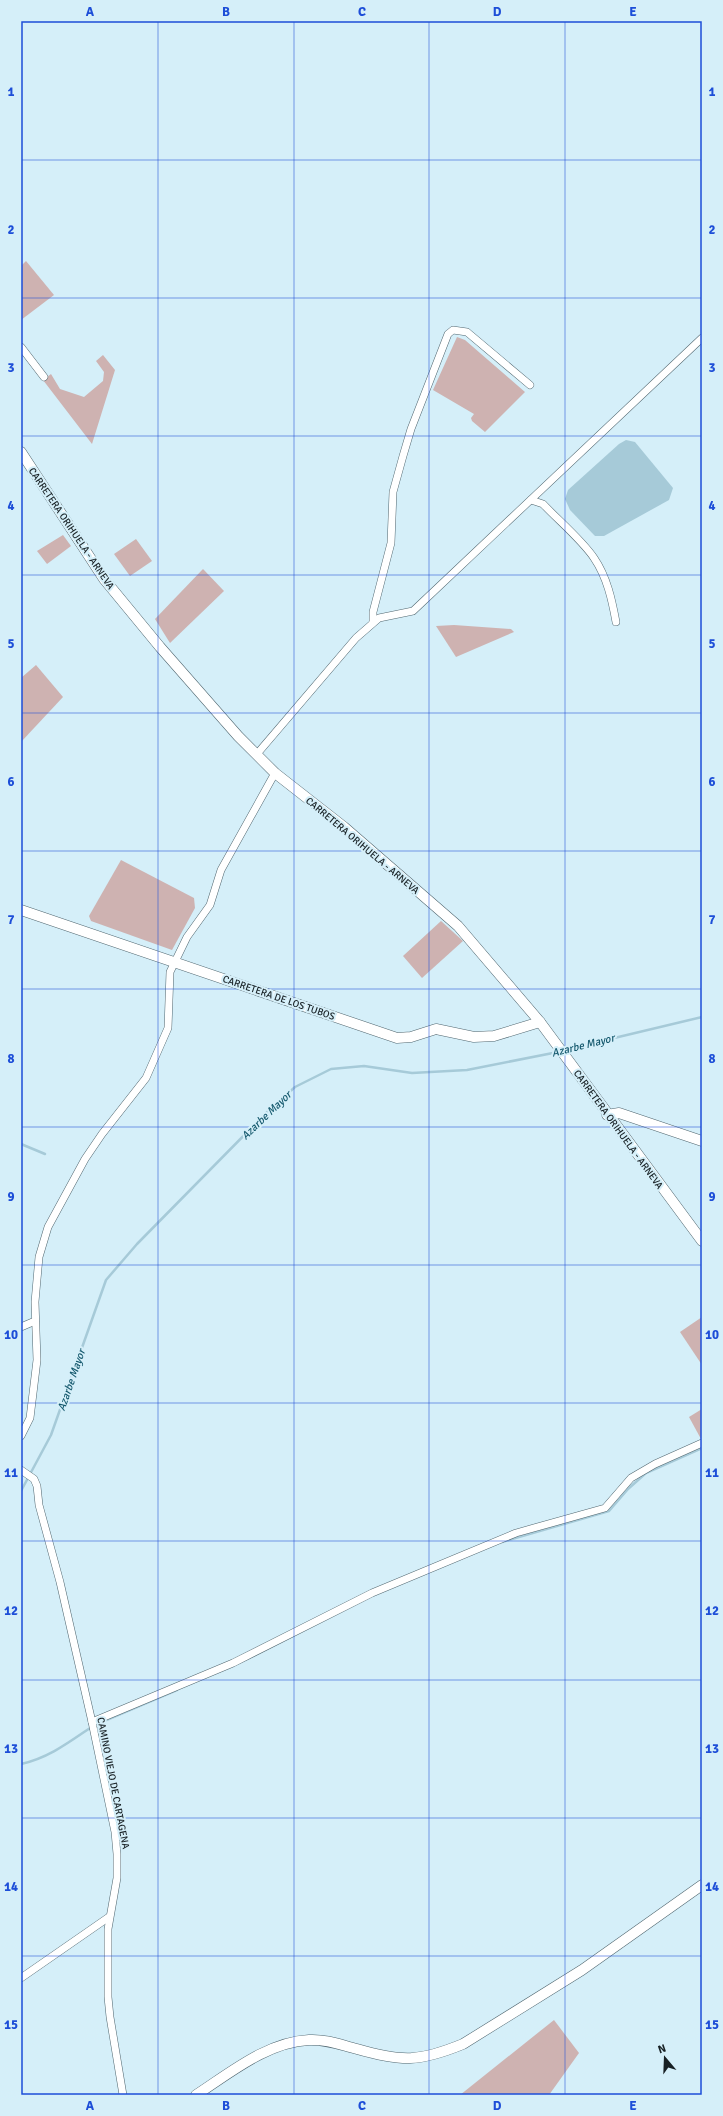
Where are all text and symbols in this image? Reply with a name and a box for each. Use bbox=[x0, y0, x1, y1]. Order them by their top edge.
text: A bbox=[86, 4, 95, 20]
text: B bbox=[222, 4, 230, 20]
text: C bbox=[358, 4, 366, 20]
text: D bbox=[493, 4, 502, 20]
text: E bbox=[629, 4, 637, 20]
text: 1 bbox=[7, 84, 15, 100]
text: 1 bbox=[708, 84, 716, 100]
text: 2 bbox=[7, 222, 15, 238]
text: 2 bbox=[708, 222, 716, 238]
text: 3 bbox=[7, 360, 15, 376]
text: 3 bbox=[708, 360, 716, 376]
street label: CARRETERA ORIHUELA - ARNEVA bbox=[26, 465, 117, 592]
text: 4 bbox=[7, 498, 15, 514]
text: 4 bbox=[708, 498, 716, 514]
text: 5 bbox=[7, 636, 15, 652]
text: 5 bbox=[708, 636, 716, 652]
text: 6 bbox=[7, 774, 15, 790]
text: 6 bbox=[708, 774, 716, 790]
street label: CARRETERA ORIHUELA - ARNEVA bbox=[303, 795, 422, 897]
text: 7 bbox=[7, 912, 15, 928]
text: 7 bbox=[708, 912, 716, 928]
street label: CARRETERA DE LOS TUBOS bbox=[221, 973, 337, 1023]
water label: Azarbe Mayor bbox=[550, 1031, 618, 1060]
text: 8 bbox=[7, 1051, 15, 1067]
text: 8 bbox=[708, 1051, 716, 1067]
street label: CARRETERA ORIHUELA - ARNEVA bbox=[571, 1068, 665, 1192]
water label: Azarbe Mayor bbox=[239, 1087, 295, 1142]
text: 9 bbox=[7, 1189, 15, 1205]
text: 9 bbox=[708, 1189, 716, 1205]
text: 10 bbox=[4, 1327, 18, 1343]
text: 10 bbox=[705, 1327, 719, 1343]
water label: Azarbe Mayor bbox=[55, 1346, 89, 1413]
text: 11 bbox=[4, 1465, 18, 1481]
text: 11 bbox=[705, 1465, 719, 1481]
text: 12 bbox=[4, 1603, 18, 1619]
text: 12 bbox=[705, 1603, 719, 1619]
street label: CAMINO VIEJO DE CARTAGENA bbox=[94, 1716, 132, 1850]
text: 13 bbox=[4, 1741, 18, 1757]
text: 13 bbox=[705, 1741, 719, 1757]
text: 14 bbox=[4, 1879, 18, 1895]
text: 14 bbox=[705, 1879, 719, 1895]
text: 15 bbox=[4, 2017, 18, 2033]
text: 15 bbox=[705, 2017, 719, 2033]
north arrow bbox=[645, 2038, 685, 2078]
text: N bbox=[656, 2042, 668, 2056]
text: A bbox=[86, 2098, 95, 2114]
text: B bbox=[222, 2098, 230, 2114]
text: C bbox=[358, 2098, 366, 2114]
text: D bbox=[493, 2098, 502, 2114]
text: E bbox=[629, 2098, 637, 2114]

